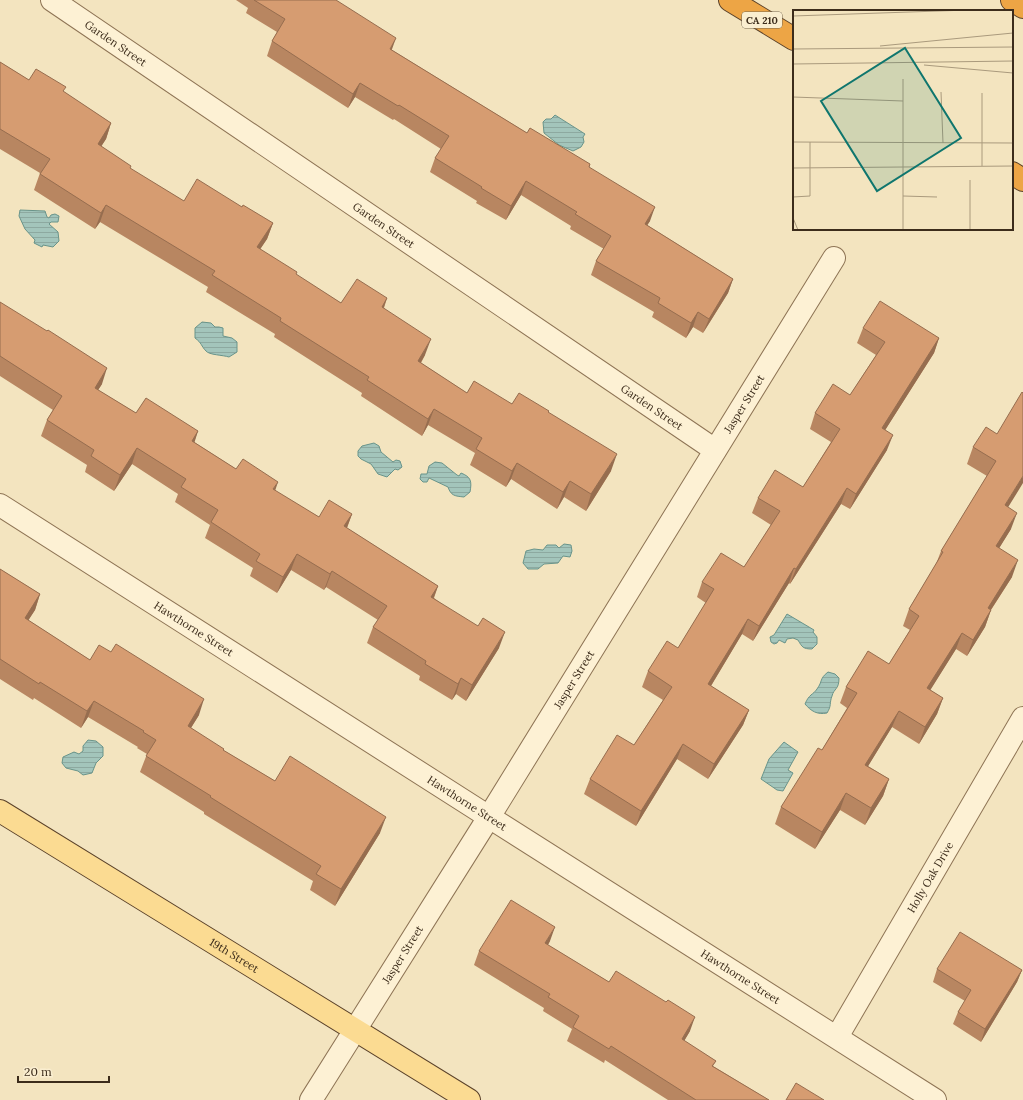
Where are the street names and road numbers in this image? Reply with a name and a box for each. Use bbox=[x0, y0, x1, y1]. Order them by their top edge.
road number: CA 210 bbox=[742, 12, 782, 28]
street label: Garden Street bbox=[82, 17, 150, 70]
street label: Garden Street bbox=[350, 199, 418, 252]
street label: Jasper Street bbox=[720, 371, 768, 436]
street label: Garden Street bbox=[618, 381, 686, 434]
street label: Hawthorne Street bbox=[151, 598, 237, 660]
street label: Jasper Street bbox=[550, 647, 598, 712]
street label: Hawthorne Street bbox=[425, 772, 510, 834]
street label: Holly Oak Drive bbox=[904, 839, 956, 915]
street label: Jasper Street bbox=[378, 922, 427, 987]
street label: 19th Street bbox=[207, 935, 262, 976]
street label: Hawthorne Street bbox=[698, 946, 784, 1007]

